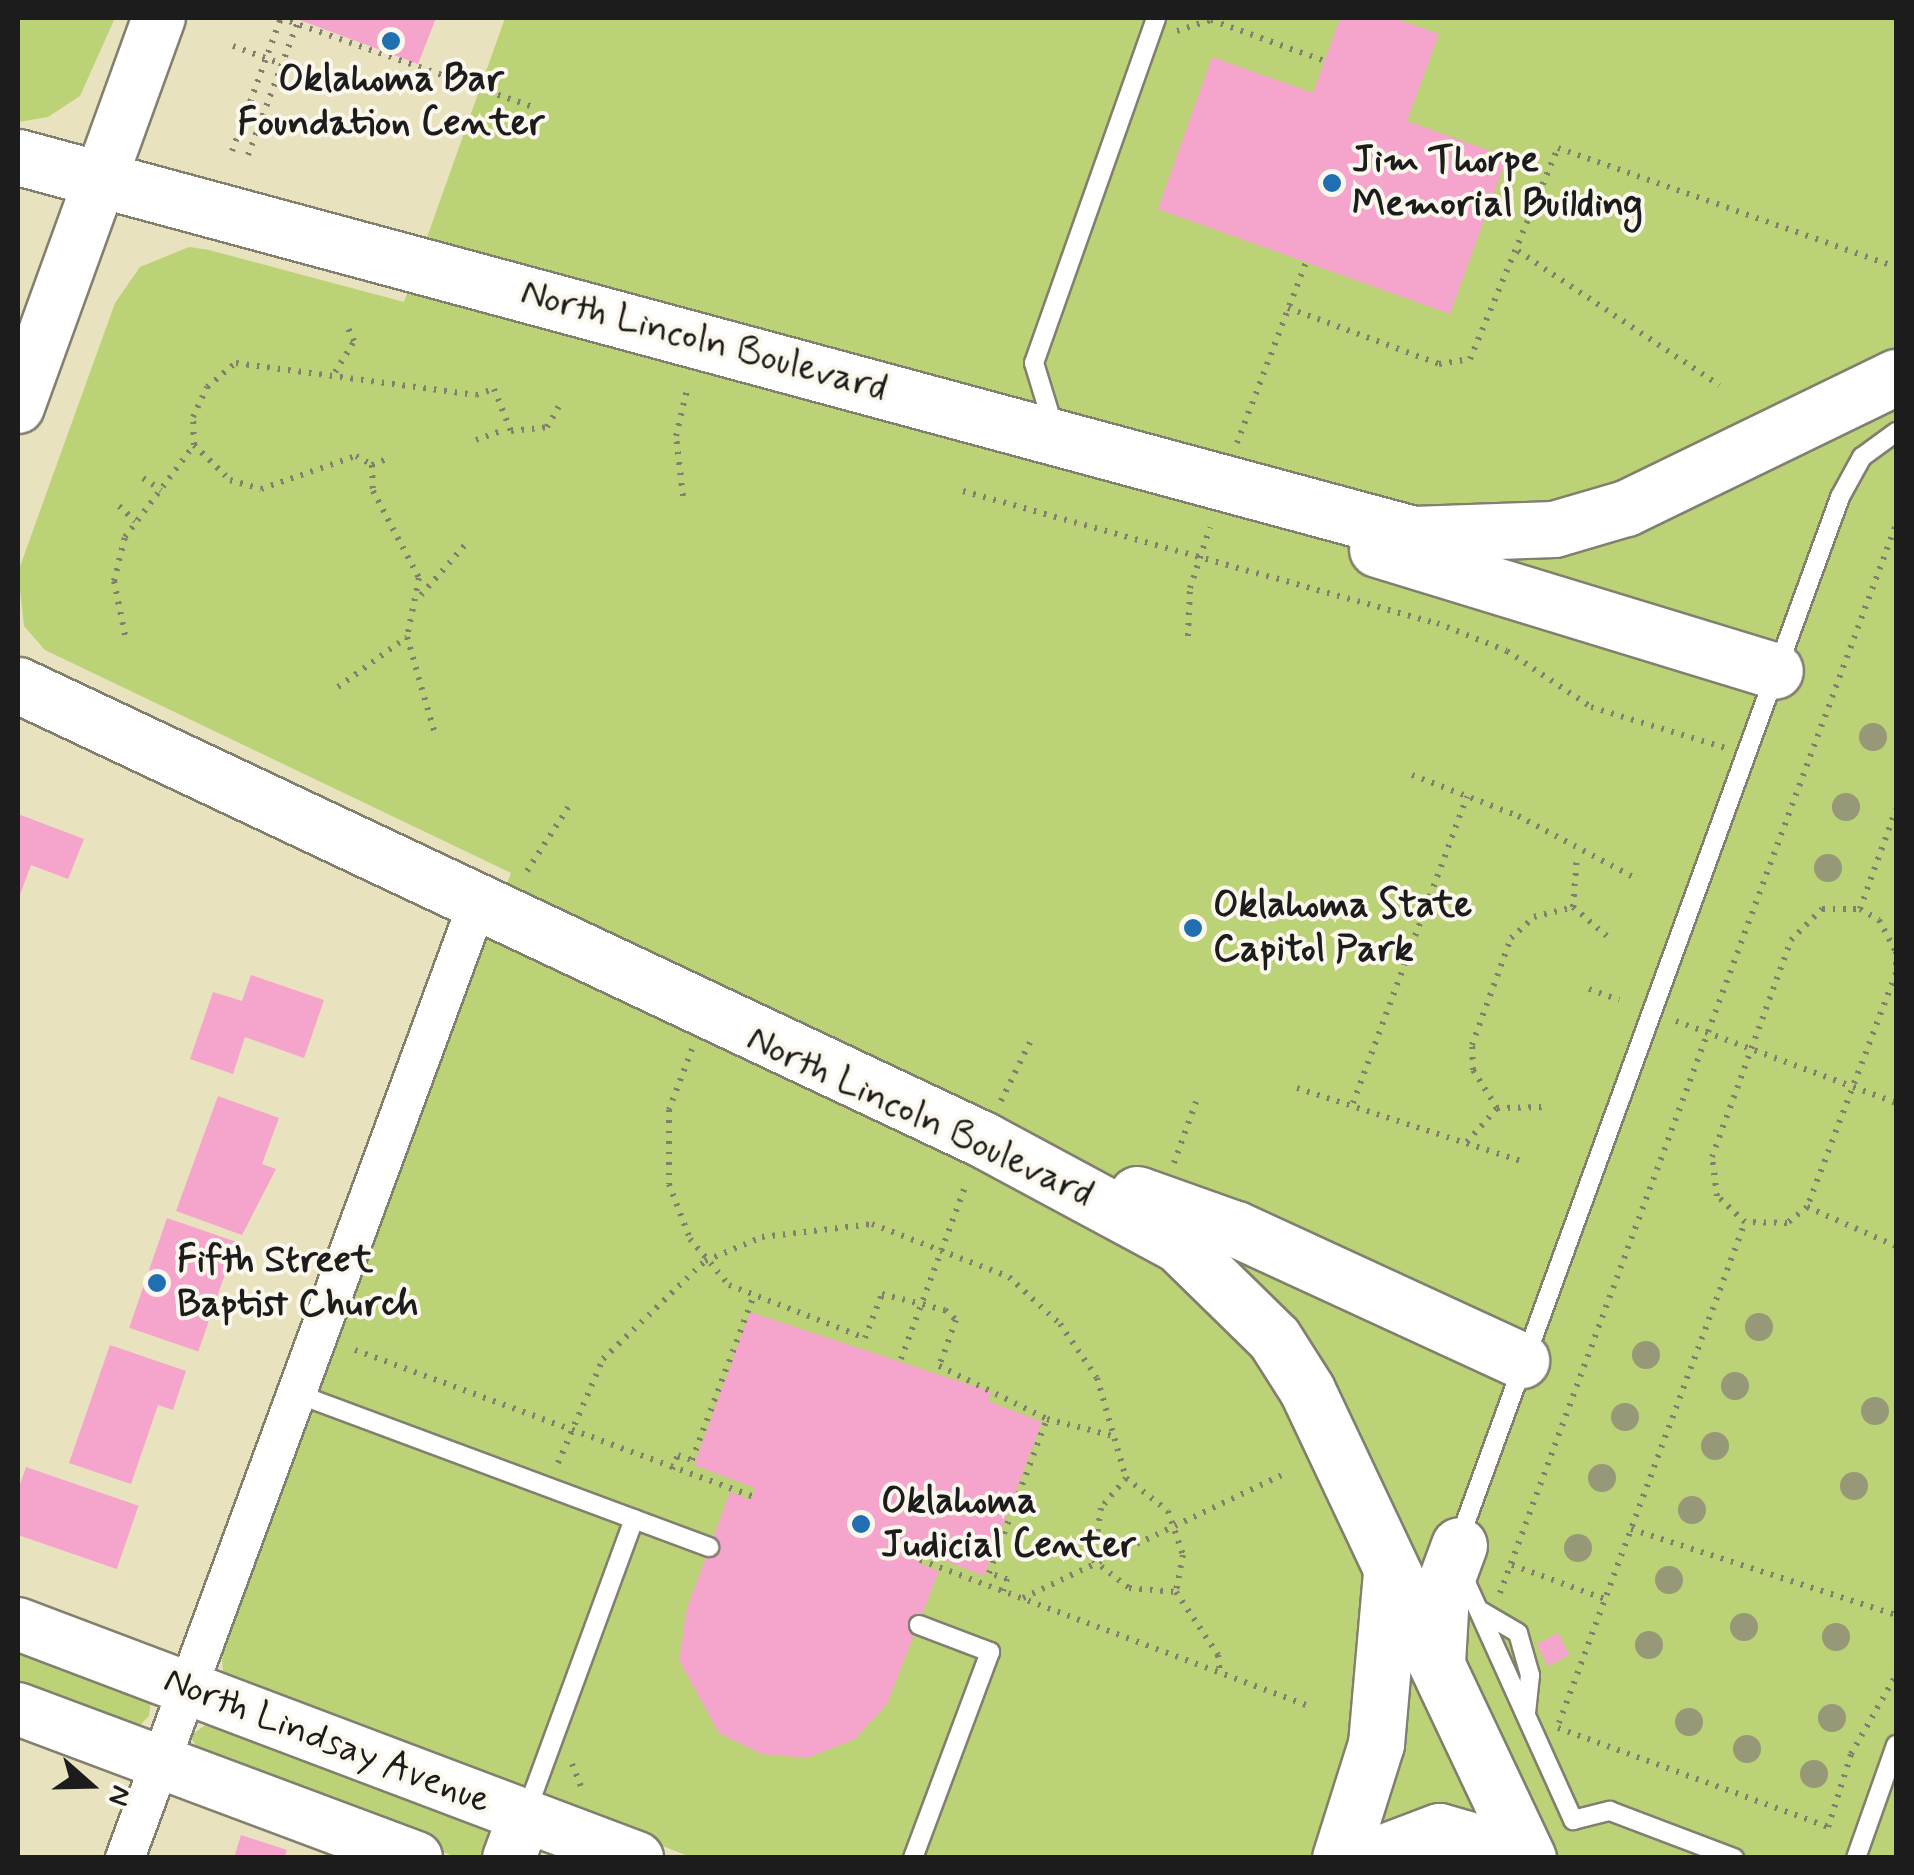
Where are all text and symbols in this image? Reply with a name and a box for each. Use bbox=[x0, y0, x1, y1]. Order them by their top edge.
marker: Oklahoma Bar Foundation Center bbox=[380, 30, 402, 52]
place label: Oklahoma Bar Foundation Center bbox=[241, 57, 541, 146]
place label: Jim Thorpe Memorial Building bbox=[1352, 138, 1649, 228]
marker: Jim Thorpe Memorial Building bbox=[1321, 172, 1343, 194]
street label: North Lincoln Boulevard bbox=[517, 271, 891, 411]
place label: Oklahoma State Capitol Park bbox=[1213, 883, 1467, 972]
marker: Oklahoma State Capitol Park bbox=[1182, 917, 1204, 939]
street label: North Lincoln Boulevard bbox=[741, 1017, 1099, 1217]
place label: Fifth Street Baptist Church bbox=[177, 1238, 418, 1328]
marker: Fifth Street Baptist Church bbox=[146, 1272, 168, 1294]
place label: Oklahoma Judicial Center bbox=[881, 1479, 1130, 1568]
marker: Oklahoma Judicial Center bbox=[850, 1513, 872, 1535]
street label: North Lindsay Avenue bbox=[153, 1656, 501, 1826]
north arrow bbox=[40, 1735, 140, 1835]
text: N bbox=[98, 1780, 139, 1811]

